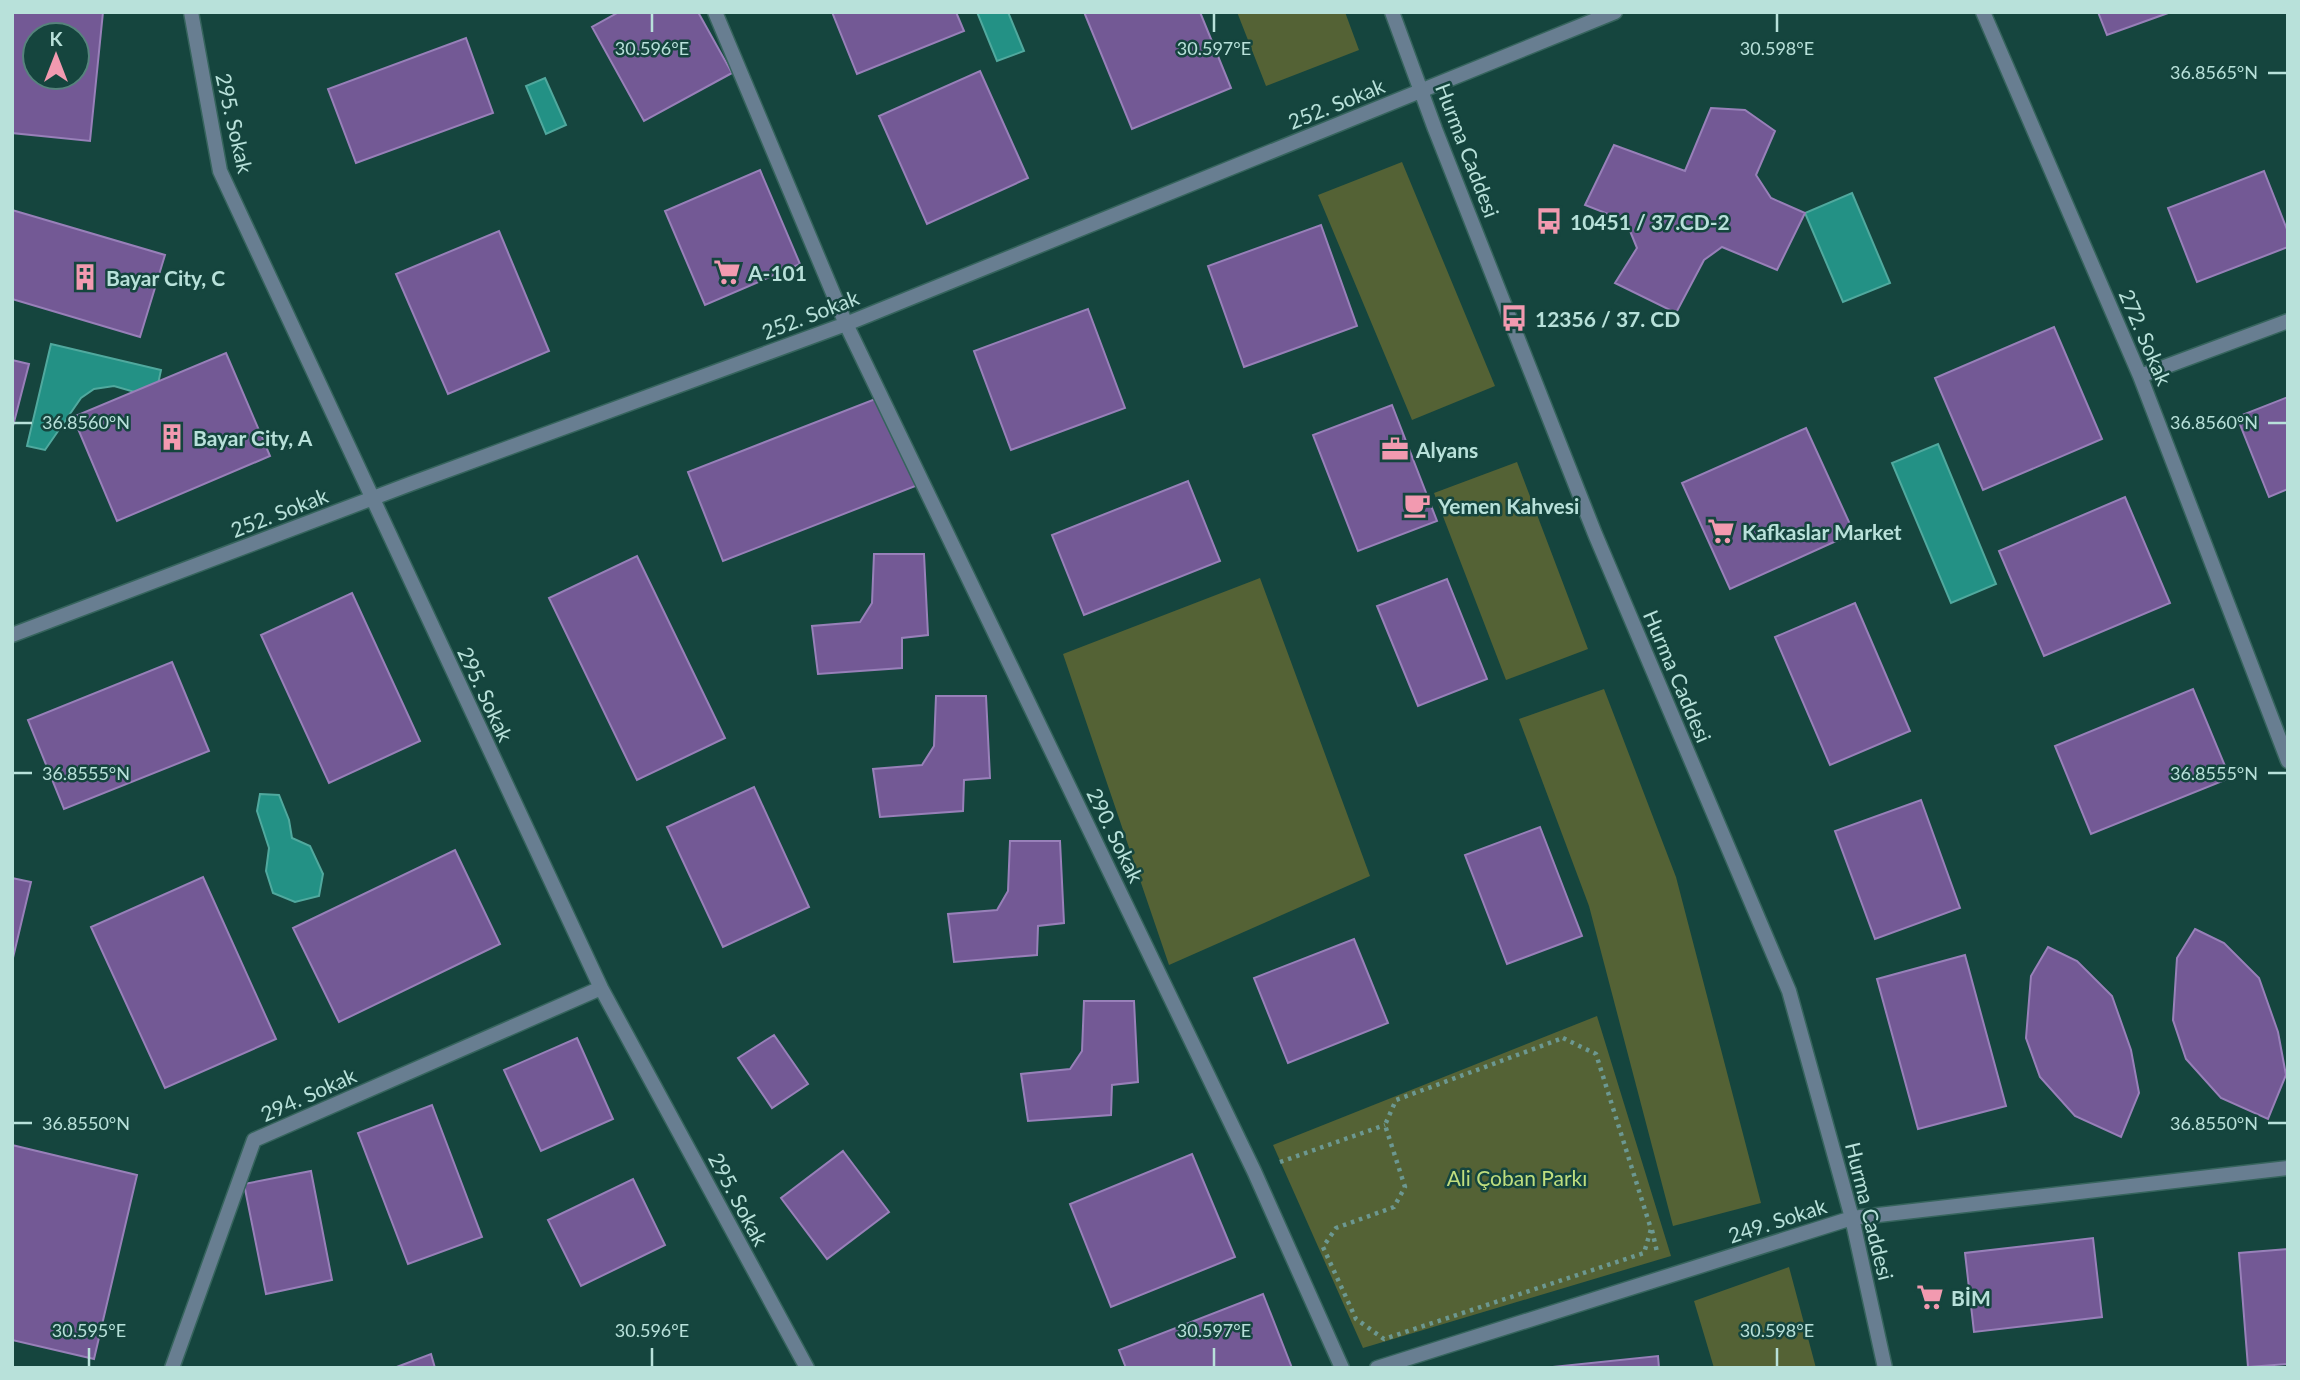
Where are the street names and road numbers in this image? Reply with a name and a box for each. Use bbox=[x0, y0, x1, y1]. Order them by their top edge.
street label: 295. Sokak bbox=[211, 71, 259, 176]
street label: 252. Sokak bbox=[1284, 72, 1388, 134]
street label: Hurma Caddesi bbox=[1431, 79, 1505, 221]
street label: 252. Sokak bbox=[758, 284, 862, 344]
street label: 272. Sokak bbox=[2115, 285, 2178, 389]
street label: 252. Sokak bbox=[227, 482, 331, 542]
street label: Hurma Caddesi bbox=[1639, 606, 1717, 746]
street label: 295. Sokak bbox=[453, 643, 519, 746]
street label: 290. Sokak bbox=[1082, 784, 1150, 887]
street label: 294. Sokak bbox=[256, 1062, 360, 1126]
street label: Hurma Caddesi bbox=[1841, 1139, 1899, 1283]
street label: 295. Sokak bbox=[704, 1148, 774, 1250]
street label: 249. Sokak bbox=[1725, 1192, 1830, 1248]

